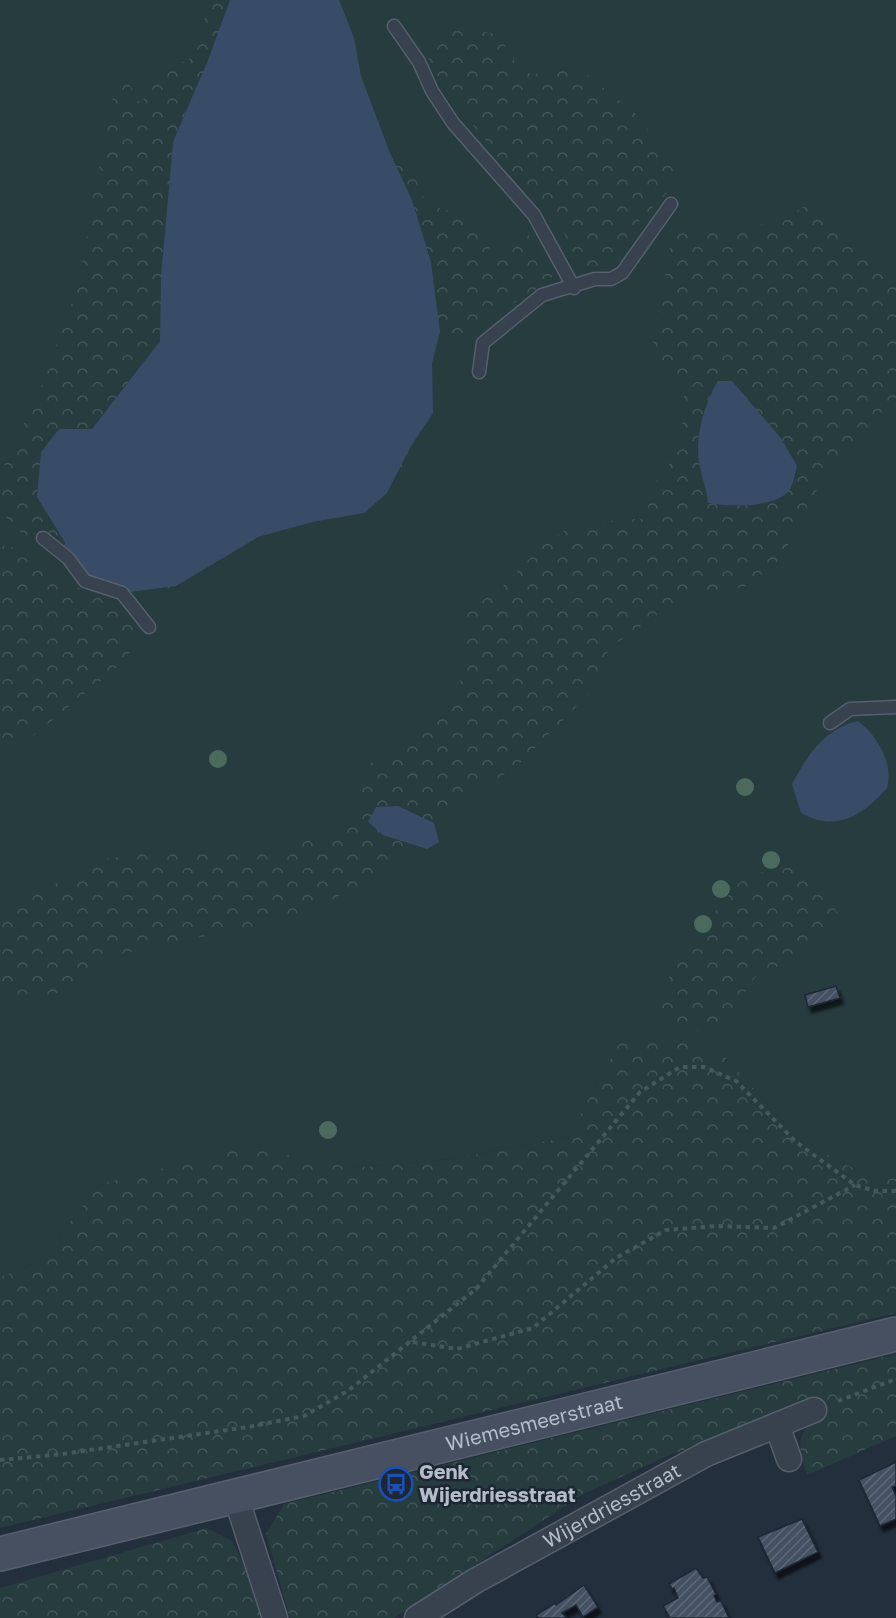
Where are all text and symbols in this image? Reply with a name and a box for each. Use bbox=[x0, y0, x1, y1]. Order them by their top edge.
street label: Wiemesmeerstraat bbox=[443, 1389, 625, 1455]
street label: Wijerdriesstraat bbox=[538, 1457, 684, 1552]
place label: Genk Wijerdriesstraat bbox=[419, 1459, 576, 1506]
bus stop icon: Genk Wijerdriesstraat bbox=[378, 1466, 414, 1502]

